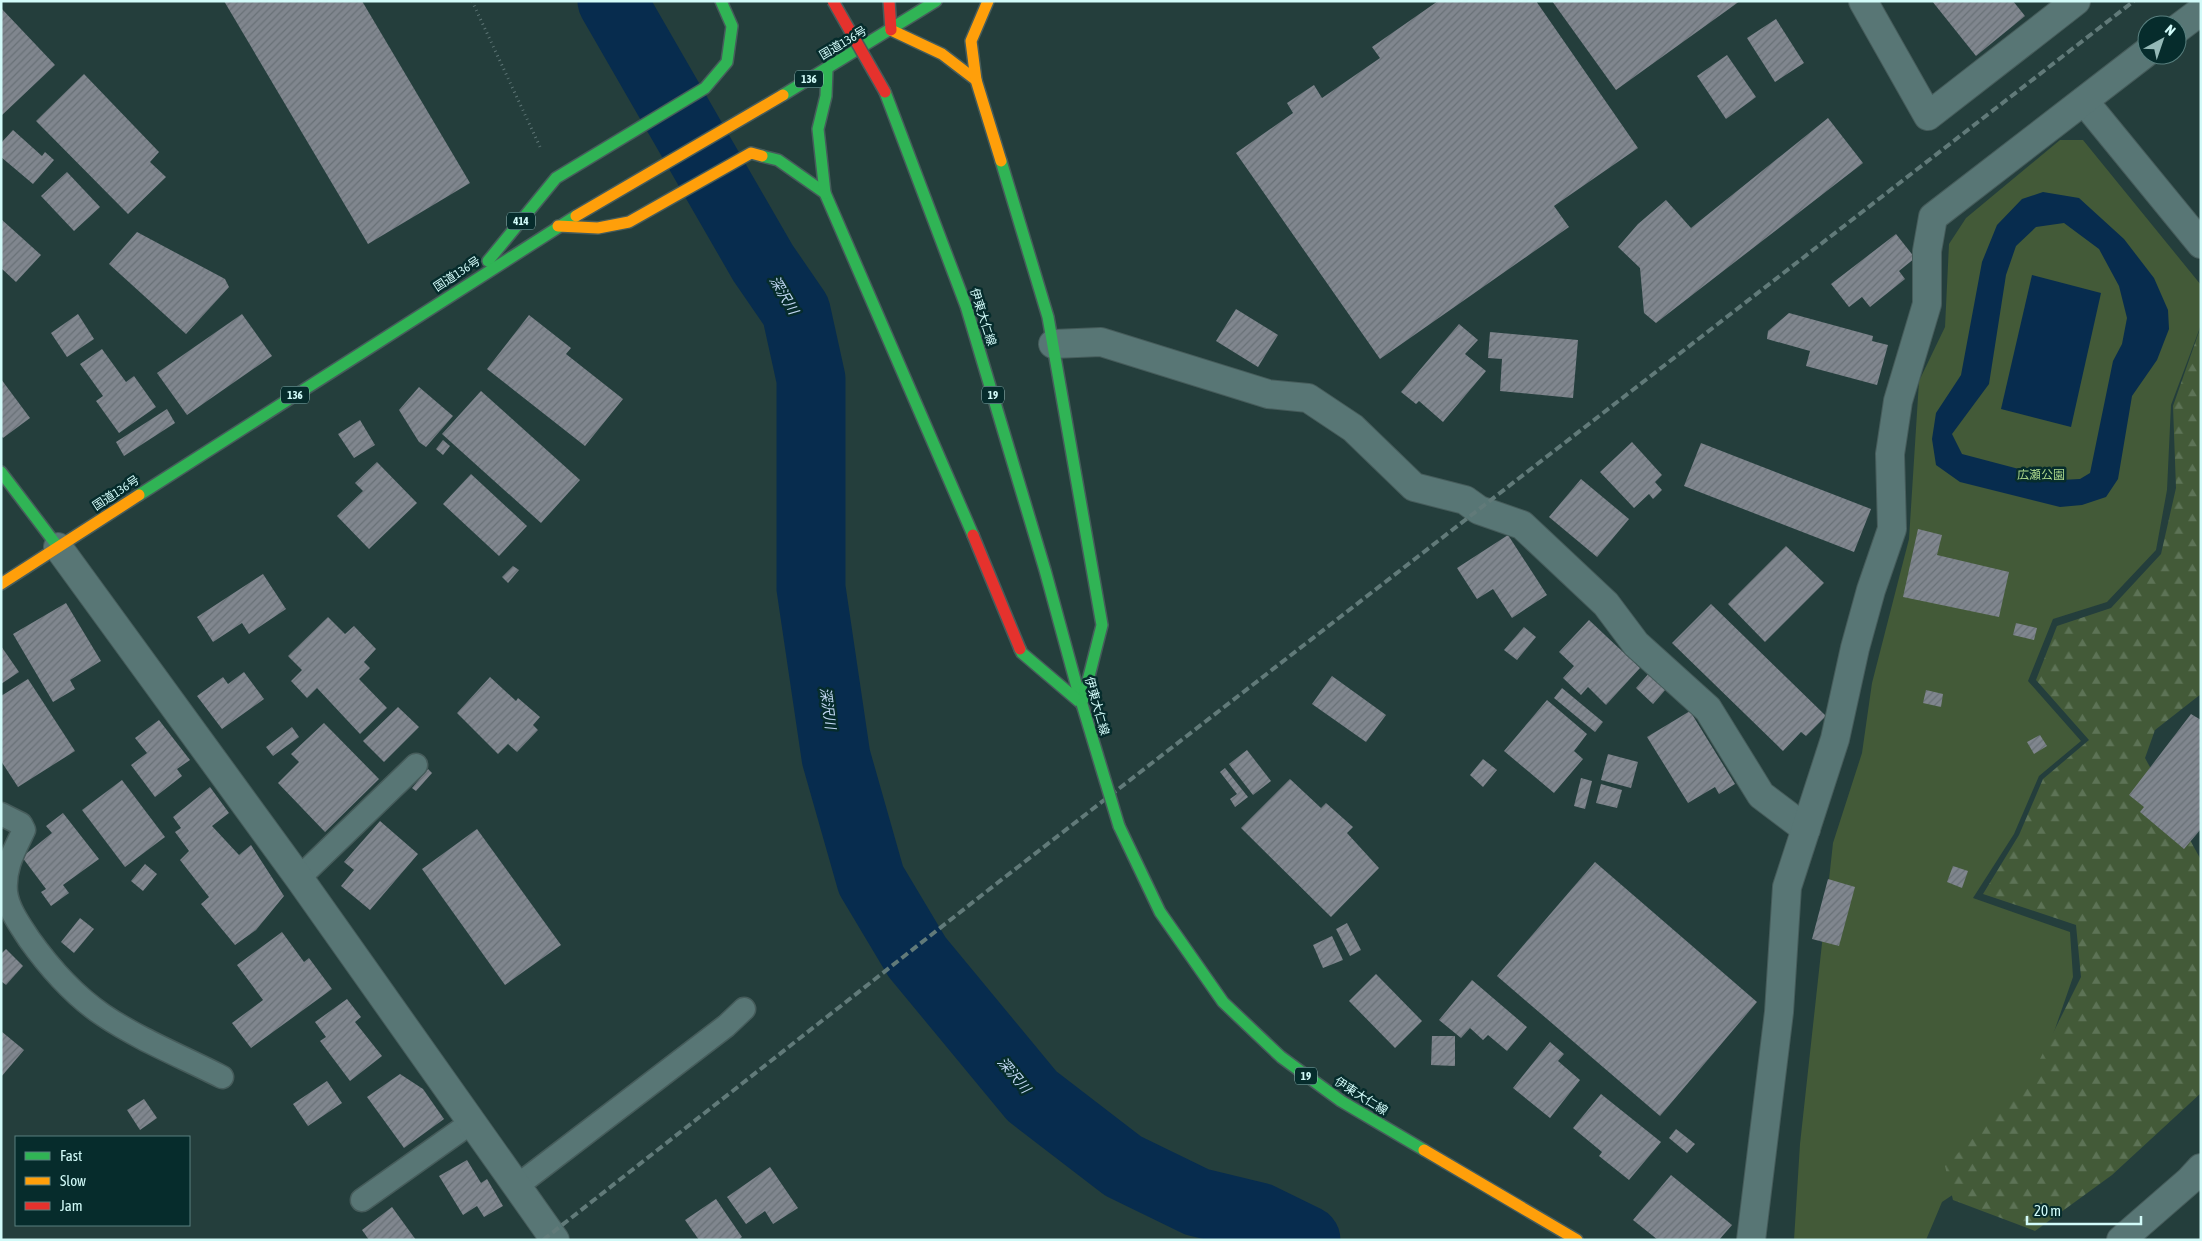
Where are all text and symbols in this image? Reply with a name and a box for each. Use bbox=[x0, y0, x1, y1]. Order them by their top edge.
north arrow bbox=[2137, 15, 2187, 65]
text: N bbox=[2162, 21, 2179, 39]
street label: 国道136号 bbox=[817, 23, 869, 63]
road number: 136 bbox=[795, 70, 823, 88]
road number: 414 bbox=[507, 212, 535, 230]
street label: 国道136号 bbox=[431, 254, 483, 294]
water label: 深沢川 bbox=[766, 273, 803, 319]
street label: 伊東大仁線 bbox=[967, 286, 999, 348]
road number: 136 bbox=[281, 386, 309, 404]
road number: 19 bbox=[982, 386, 1004, 404]
park label: 広瀬公園 bbox=[2017, 468, 2065, 482]
street label: 国道136号 bbox=[90, 473, 142, 513]
street label: 伊東大仁線 bbox=[1082, 675, 1112, 737]
water label: 深沢川 bbox=[817, 686, 839, 732]
water label: 深沢川 bbox=[994, 1054, 1035, 1098]
road number: 19 bbox=[1295, 1068, 1317, 1084]
street label: 伊東大仁線 bbox=[1332, 1074, 1390, 1118]
legend bbox=[15, 1136, 190, 1226]
text: Fast bbox=[60, 1147, 82, 1164]
text: Slow bbox=[60, 1172, 86, 1189]
scale bar bbox=[2027, 1194, 2141, 1226]
text: Jam bbox=[60, 1197, 83, 1214]
text: 20 m bbox=[2034, 1202, 2061, 1219]

